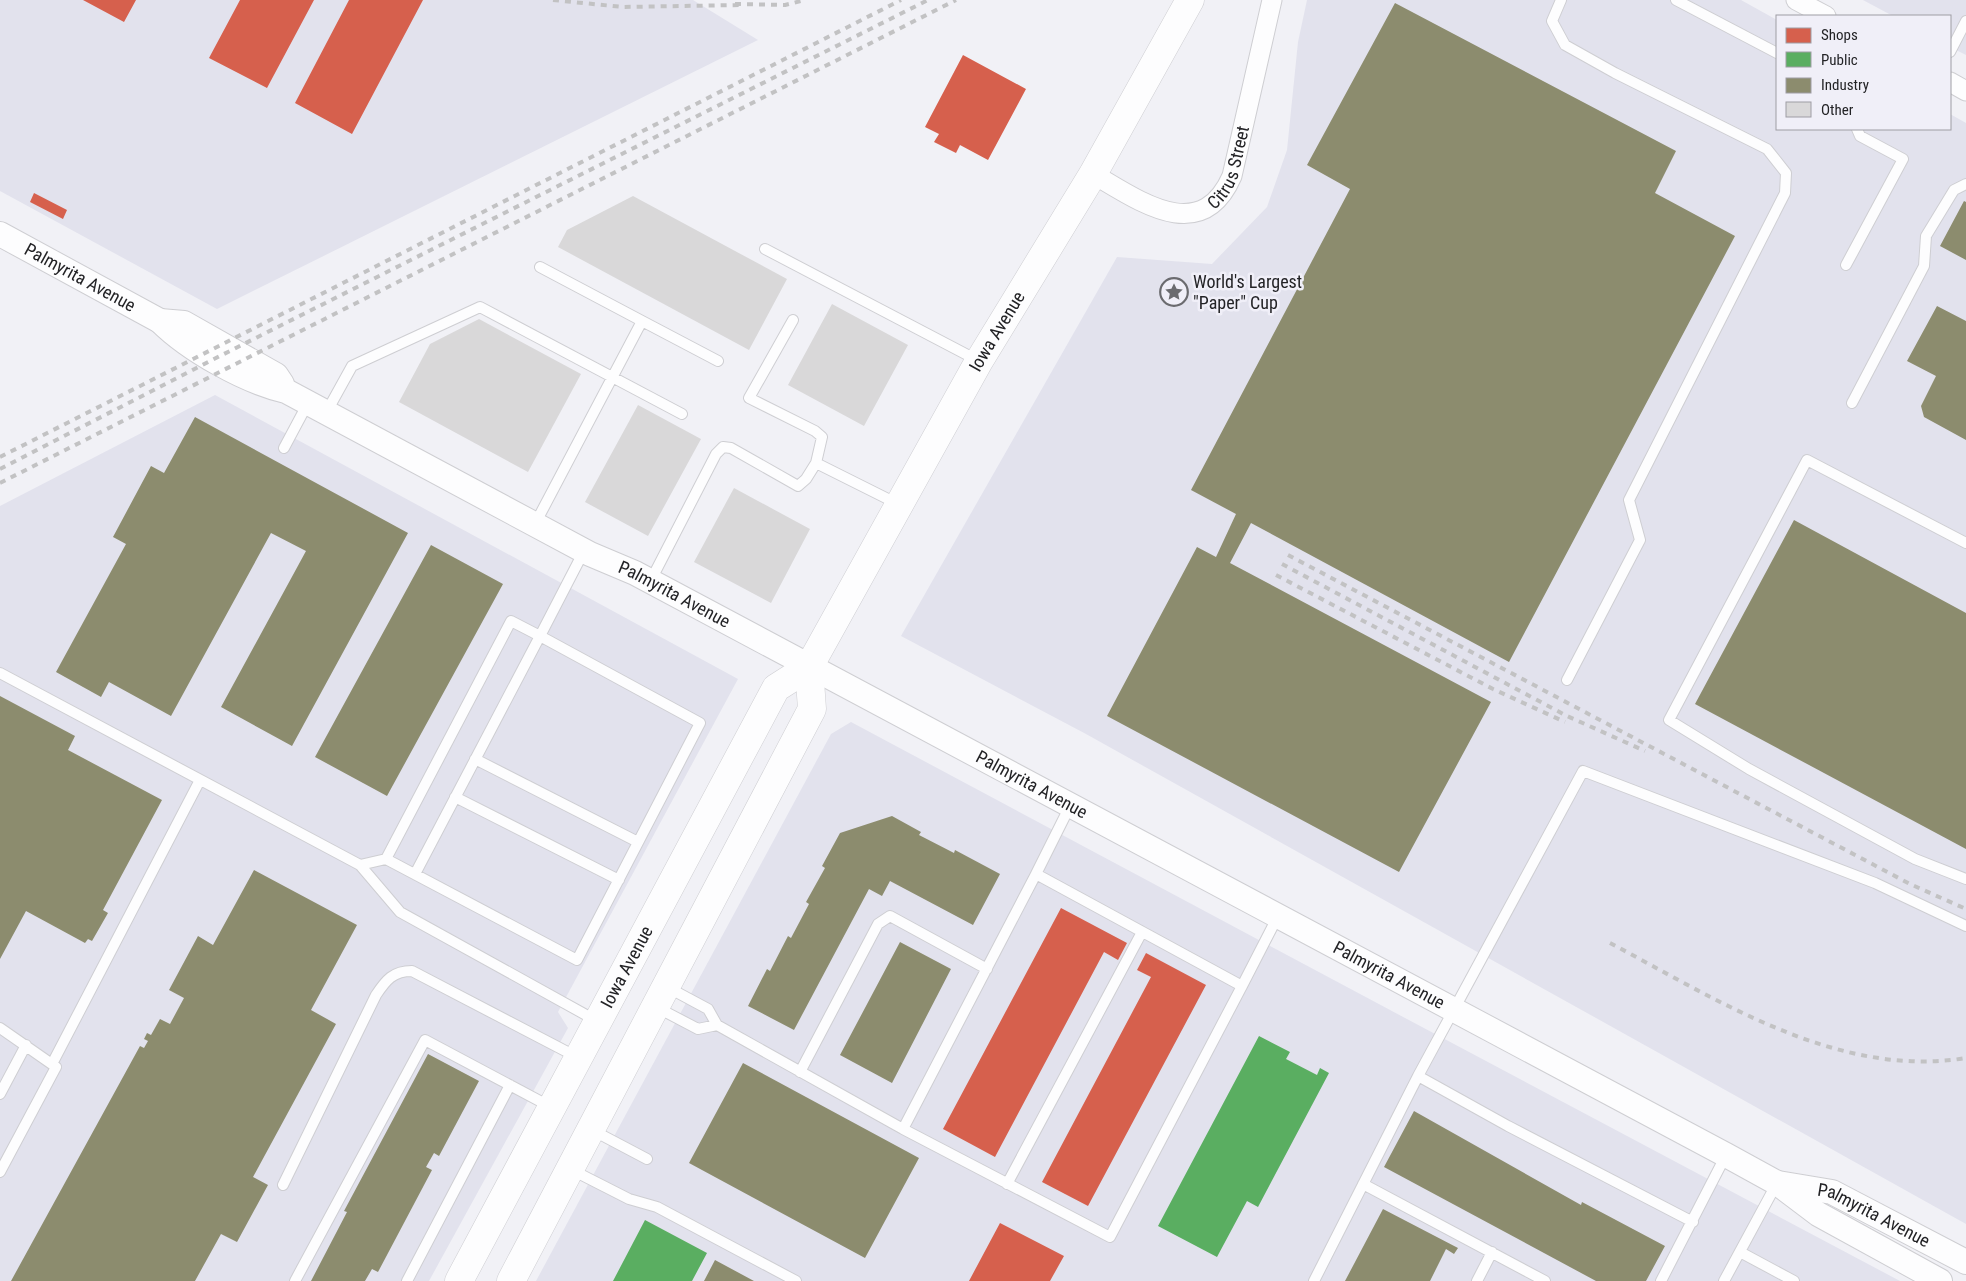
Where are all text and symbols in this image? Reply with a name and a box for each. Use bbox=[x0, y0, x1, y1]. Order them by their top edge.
legend bbox=[1776, 15, 1951, 130]
text: Shops bbox=[1821, 26, 1858, 44]
text: Public bbox=[1821, 51, 1858, 69]
text: Industry bbox=[1821, 76, 1869, 94]
text: Other bbox=[1821, 101, 1854, 119]
street label: Citrus Street bbox=[1203, 124, 1253, 213]
street label: Palmyrita Avenue bbox=[21, 238, 139, 316]
place label: World's Largest "Paper" Cup bbox=[1193, 271, 1302, 313]
place icon: World's Largest "Paper" Cup bbox=[1159, 277, 1189, 307]
street label: Iowa Avenue bbox=[964, 288, 1029, 375]
street label: Palmyrita Avenue bbox=[615, 556, 734, 632]
street label: Palmyrita Avenue bbox=[973, 746, 1091, 822]
street label: Iowa Avenue bbox=[596, 922, 657, 1011]
street label: Palmyrita Avenue bbox=[1330, 936, 1449, 1013]
street label: Palmyrita Avenue bbox=[1816, 1179, 1934, 1251]

